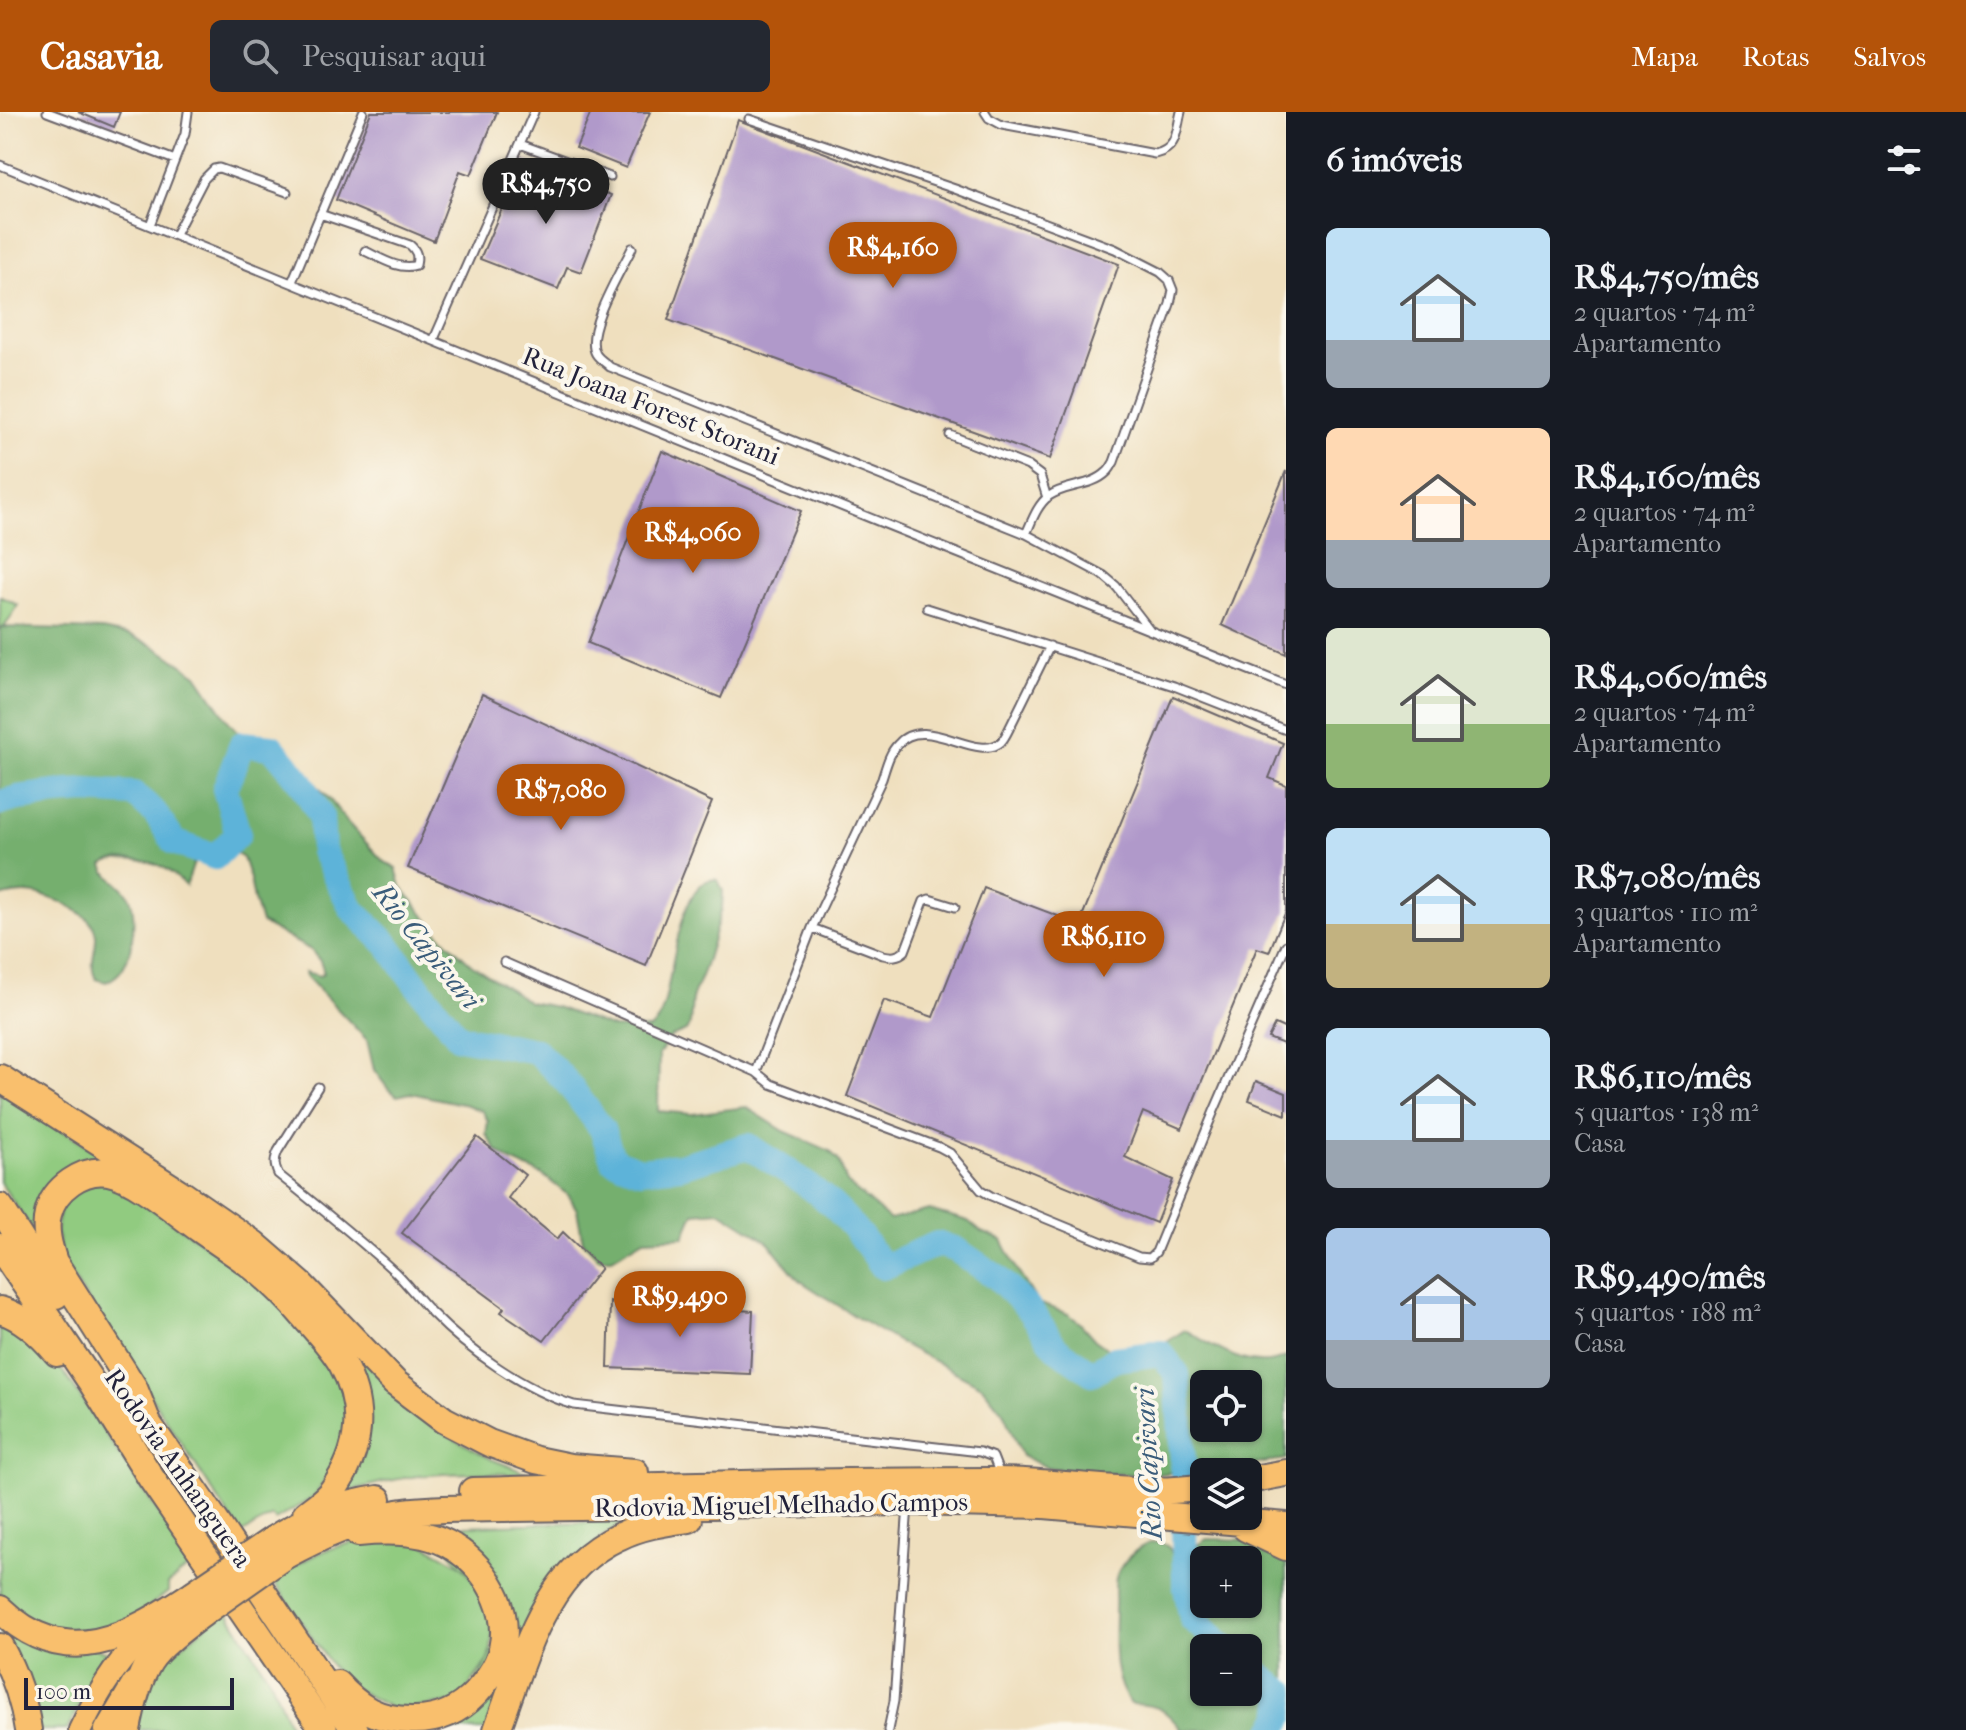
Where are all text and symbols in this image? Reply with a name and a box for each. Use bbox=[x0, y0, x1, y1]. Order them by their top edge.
search box bbox=[210, 20, 770, 92]
text: Casavia bbox=[40, 34, 162, 79]
icon: search bbox=[238, 34, 282, 78]
text: Pesquisar aqui bbox=[302, 39, 486, 74]
text: Mapa bbox=[1631, 40, 1698, 73]
text: Rotas bbox=[1742, 40, 1809, 73]
text: Salvos bbox=[1853, 40, 1926, 73]
icon: filters bbox=[1882, 138, 1926, 182]
text: 6 imóveis bbox=[1326, 140, 1462, 180]
pin: R$4,750 bbox=[472, 158, 620, 226]
text: R$4,750 bbox=[500, 168, 592, 199]
pin: R$4,160 bbox=[819, 222, 967, 290]
text: R$4,160 bbox=[847, 232, 939, 263]
text: R$4,750/mês bbox=[1574, 257, 1759, 297]
icon: home bbox=[1390, 260, 1486, 356]
text: 2 quartos · 74 m² bbox=[1574, 297, 1755, 328]
text: Apartamento bbox=[1574, 328, 1721, 359]
street label: Rua Joana Forest Storani bbox=[518, 340, 784, 472]
text: R$4,160/mês bbox=[1574, 457, 1760, 497]
icon: home bbox=[1390, 460, 1486, 556]
text: 2 quartos · 74 m² bbox=[1574, 497, 1755, 528]
pin: R$4,060 bbox=[619, 507, 767, 575]
text: R$4,060 bbox=[644, 517, 742, 548]
text: Apartamento bbox=[1574, 528, 1721, 559]
text: R$4,060/mês bbox=[1574, 657, 1767, 697]
icon: home bbox=[1390, 660, 1486, 756]
text: 2 quartos · 74 m² bbox=[1574, 697, 1755, 728]
text: Apartamento bbox=[1574, 728, 1721, 759]
pin: R$7,080 bbox=[487, 764, 635, 832]
text: R$7,080 bbox=[515, 774, 607, 805]
text: R$7,080/mês bbox=[1574, 857, 1761, 897]
icon: home bbox=[1390, 860, 1486, 956]
water label: Rio Capivari bbox=[365, 875, 489, 1017]
text: 3 quartos · 110 m² bbox=[1574, 897, 1757, 928]
pin: R$6,110 bbox=[1030, 911, 1178, 979]
text: R$6,110 bbox=[1061, 921, 1147, 952]
text: Apartamento bbox=[1574, 928, 1721, 959]
text: R$6,110/mês bbox=[1574, 1057, 1751, 1097]
icon: home bbox=[1390, 1060, 1486, 1156]
text: 5 quartos · 138 m² bbox=[1574, 1097, 1758, 1128]
text: Casa bbox=[1574, 1128, 1625, 1159]
text: R$9,490/mês bbox=[1574, 1257, 1766, 1297]
icon: home bbox=[1390, 1260, 1486, 1356]
pin: R$9,490 bbox=[606, 1271, 754, 1339]
text: R$9,490 bbox=[632, 1281, 728, 1312]
text: 5 quartos · 188 m² bbox=[1574, 1297, 1761, 1328]
text: Casa bbox=[1574, 1328, 1625, 1359]
street label: Rodovia Anhanguera bbox=[98, 1363, 259, 1574]
map controls bbox=[1190, 1370, 1262, 1706]
button: locate bbox=[1190, 1370, 1262, 1442]
water label: Rio Capivari bbox=[1127, 1385, 1169, 1543]
button: layers bbox=[1190, 1458, 1262, 1530]
street label: Rodovia Miguel Melhado Campos bbox=[594, 1486, 968, 1524]
button: + bbox=[1190, 1546, 1262, 1618]
button: − bbox=[1190, 1634, 1262, 1706]
scale bar bbox=[24, 1674, 234, 1710]
text: 100 m bbox=[36, 1679, 91, 1705]

